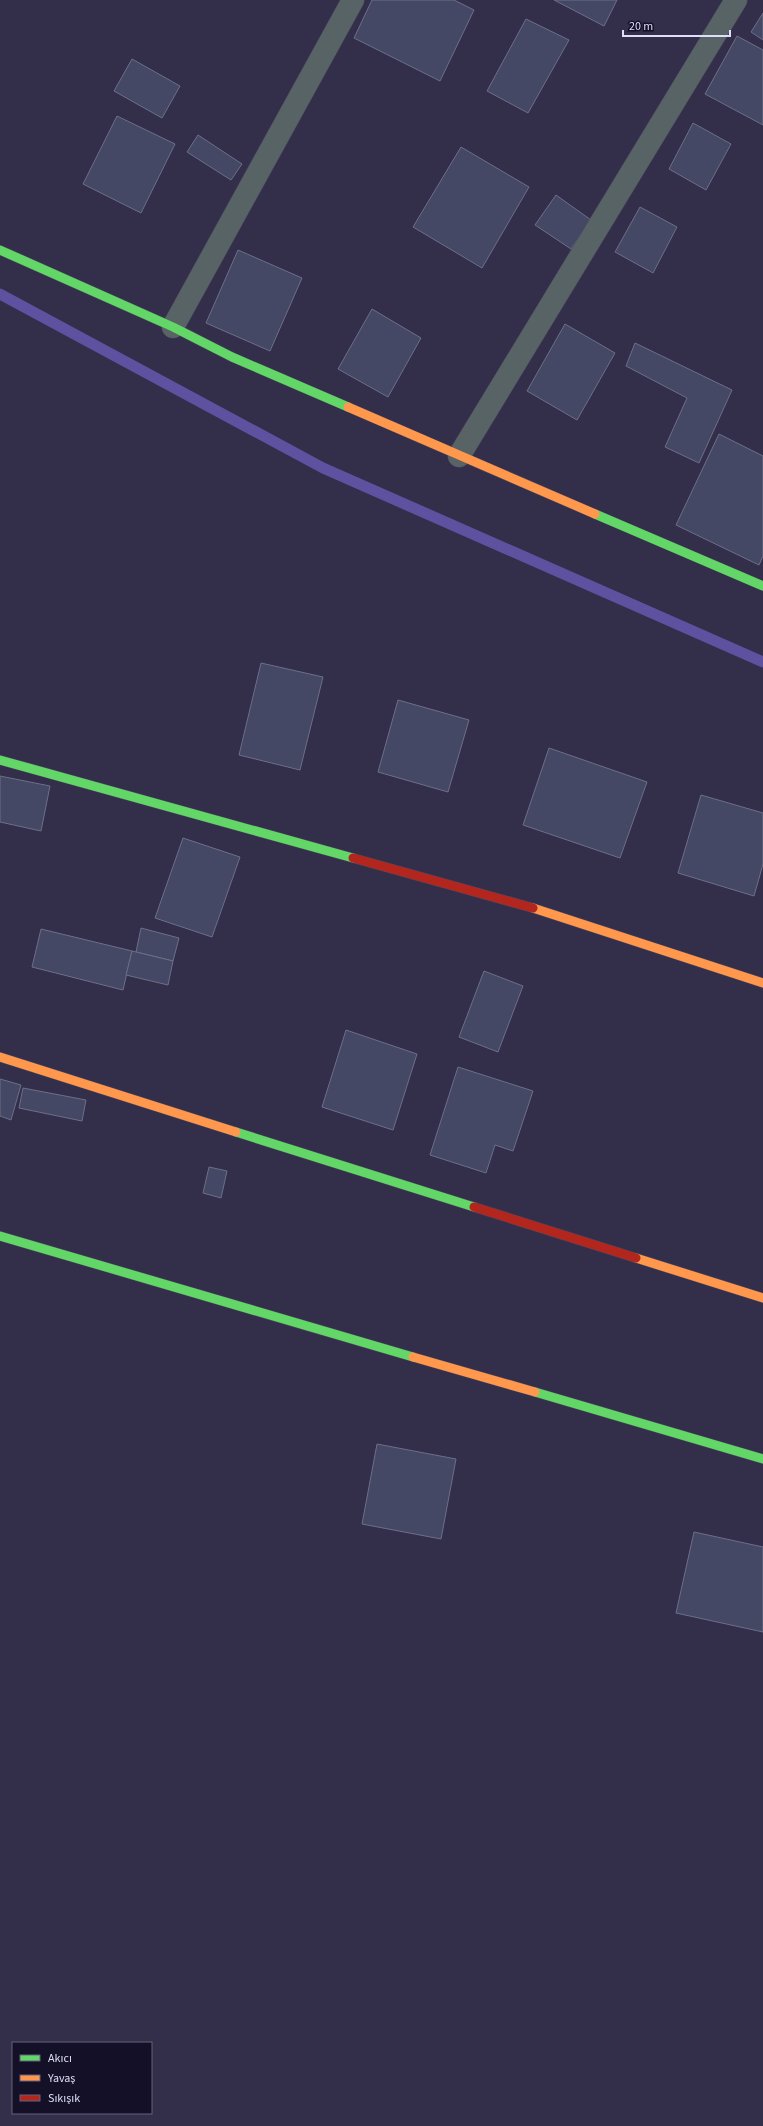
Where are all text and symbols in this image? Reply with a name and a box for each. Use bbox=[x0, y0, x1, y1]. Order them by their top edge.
scale bar bbox=[623, 12, 730, 38]
text: 20 m bbox=[629, 18, 653, 35]
legend bbox=[12, 2042, 152, 2114]
text: Akıcı bbox=[48, 2050, 72, 2067]
text: Yavaş bbox=[47, 2070, 75, 2087]
text: Sıkışık bbox=[48, 2090, 80, 2107]

